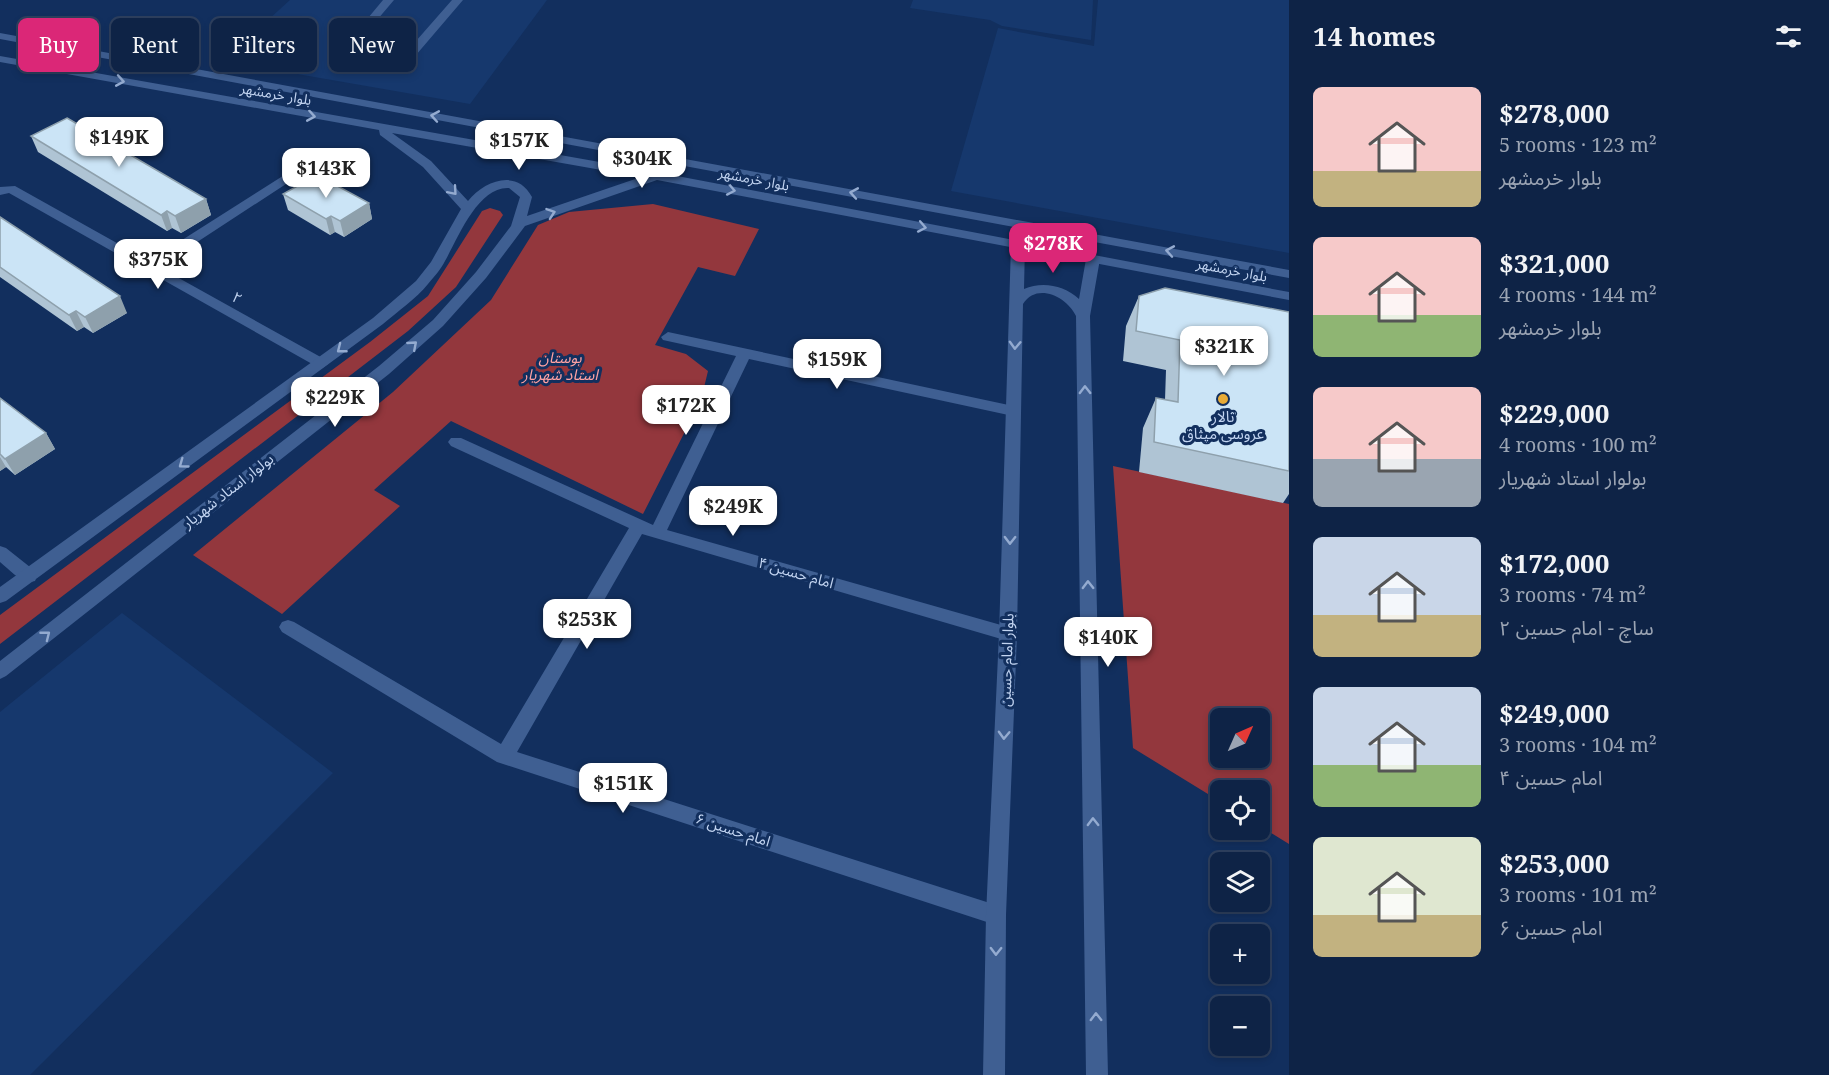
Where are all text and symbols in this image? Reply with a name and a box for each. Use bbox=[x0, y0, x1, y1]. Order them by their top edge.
chip: Buy bbox=[18, 18, 99, 72]
chip: Rent bbox=[111, 18, 199, 72]
chip: Filters bbox=[211, 18, 317, 72]
chip: New bbox=[329, 18, 416, 72]
text: 14 homes bbox=[1313, 18, 1435, 54]
icon: filters bbox=[1772, 20, 1805, 53]
one-way arrow bbox=[114, 74, 124, 87]
street label: بلوار خرمشهر bbox=[238, 78, 313, 109]
text: $278,000 bbox=[1499, 95, 1609, 131]
one-way arrow bbox=[307, 109, 316, 121]
one-way arrow bbox=[430, 110, 440, 123]
icon: home bbox=[1361, 111, 1433, 183]
pin: $149K bbox=[77, 117, 161, 168]
pin: $157K bbox=[477, 120, 561, 171]
text: $149K bbox=[89, 123, 149, 150]
text: $157K bbox=[489, 126, 549, 153]
text: 5 rooms · 123 m² bbox=[1499, 131, 1657, 158]
pin: $304K bbox=[600, 138, 684, 189]
text: $304K bbox=[612, 144, 672, 171]
pin: $143K bbox=[284, 148, 368, 199]
text: $143K bbox=[296, 154, 356, 181]
street label: بلوار خرمشهر bbox=[716, 162, 791, 195]
text: بلوار خرمشهر bbox=[1499, 164, 1602, 191]
one-way arrow bbox=[725, 183, 735, 196]
one-way arrow bbox=[445, 184, 456, 195]
one-way arrow bbox=[849, 187, 859, 200]
one-way arrow bbox=[545, 207, 556, 220]
one-way arrow bbox=[917, 220, 927, 233]
pin: $278K bbox=[1011, 223, 1095, 274]
text: $278K bbox=[1023, 229, 1083, 256]
pin: $375K bbox=[116, 239, 200, 290]
text: $375K bbox=[128, 245, 188, 272]
text: $321,000 bbox=[1499, 245, 1609, 281]
one-way arrow bbox=[1165, 246, 1174, 258]
street label: بلوار خرمشهر bbox=[1194, 253, 1269, 286]
icon: home bbox=[1361, 261, 1433, 333]
text: 4 rooms · 144 m² bbox=[1499, 281, 1657, 308]
street label: ۲ bbox=[229, 286, 246, 308]
text: بلوار خرمشهر bbox=[1499, 314, 1602, 341]
pin: $321K bbox=[1182, 326, 1266, 377]
text: $321K bbox=[1194, 332, 1254, 359]
pin: $159K bbox=[795, 339, 879, 390]
one-way arrow bbox=[406, 341, 417, 352]
one-way arrow bbox=[1009, 341, 1021, 350]
one-way arrow bbox=[336, 342, 347, 353]
text: $159K bbox=[807, 345, 867, 372]
park label: بوستان استاد شهریار bbox=[521, 347, 599, 384]
pin: $229K bbox=[293, 377, 377, 428]
text: $229K bbox=[305, 383, 365, 410]
pin: $172K bbox=[644, 385, 728, 436]
one-way arrow bbox=[1078, 385, 1091, 394]
text: $172K bbox=[656, 391, 716, 418]
marker: تالار عروسی میثاق bbox=[1216, 392, 1230, 406]
text: $229,000 bbox=[1499, 395, 1609, 431]
place label: تالار عروسی میثاق bbox=[1182, 406, 1264, 443]
icon: home bbox=[1361, 411, 1433, 483]
text: 4 rooms · 100 m² bbox=[1499, 431, 1657, 458]
street label: بولوار استاد شهریار bbox=[177, 448, 277, 533]
one-way arrow bbox=[179, 457, 190, 468]
text: بولوار استاد شهریار bbox=[1499, 464, 1647, 491]
pin: $249K bbox=[691, 486, 775, 537]
text: $249K bbox=[703, 492, 763, 519]
one-way arrow bbox=[1004, 536, 1017, 545]
text: $172,000 bbox=[1499, 545, 1609, 581]
street label: امام حسین ۴ bbox=[756, 552, 836, 594]
icon: home bbox=[1361, 561, 1433, 633]
one-way arrow bbox=[1082, 580, 1094, 589]
text: 3 rooms · 74 m² bbox=[1499, 581, 1646, 608]
pin: $253K bbox=[545, 599, 629, 650]
text: $253K bbox=[557, 605, 617, 632]
street label: بلوار امام حسین bbox=[994, 613, 1020, 707]
text: ساچ - امام حسین ۲ bbox=[1499, 614, 1654, 641]
pin: $140K bbox=[1066, 617, 1150, 668]
text: $140K bbox=[1078, 623, 1138, 650]
one-way arrow bbox=[39, 632, 50, 643]
text: $249,000 bbox=[1499, 695, 1609, 731]
north arrow bbox=[1210, 708, 1270, 768]
map controls bbox=[1210, 708, 1270, 1056]
icon: home bbox=[1361, 711, 1433, 783]
one-way arrow bbox=[998, 731, 1010, 740]
text: 3 rooms · 104 m² bbox=[1499, 731, 1657, 758]
pin: $151K bbox=[581, 763, 665, 814]
text: امام حسین ۴ bbox=[1499, 764, 1602, 791]
text: $151K bbox=[593, 769, 653, 796]
button: locate bbox=[1210, 780, 1270, 840]
street label: امام حسین ۶ bbox=[693, 808, 773, 852]
one-way arrow bbox=[1086, 817, 1099, 826]
text: $253,000 bbox=[1499, 845, 1609, 881]
button: layers bbox=[1210, 852, 1270, 912]
icon: home bbox=[1361, 861, 1433, 933]
text: 3 rooms · 101 m² bbox=[1499, 881, 1657, 908]
text: امام حسین ۶ bbox=[1499, 914, 1602, 941]
button: + bbox=[1210, 924, 1270, 984]
one-way arrow bbox=[990, 946, 1002, 955]
button: − bbox=[1210, 996, 1270, 1056]
one-way arrow bbox=[1090, 1012, 1102, 1021]

